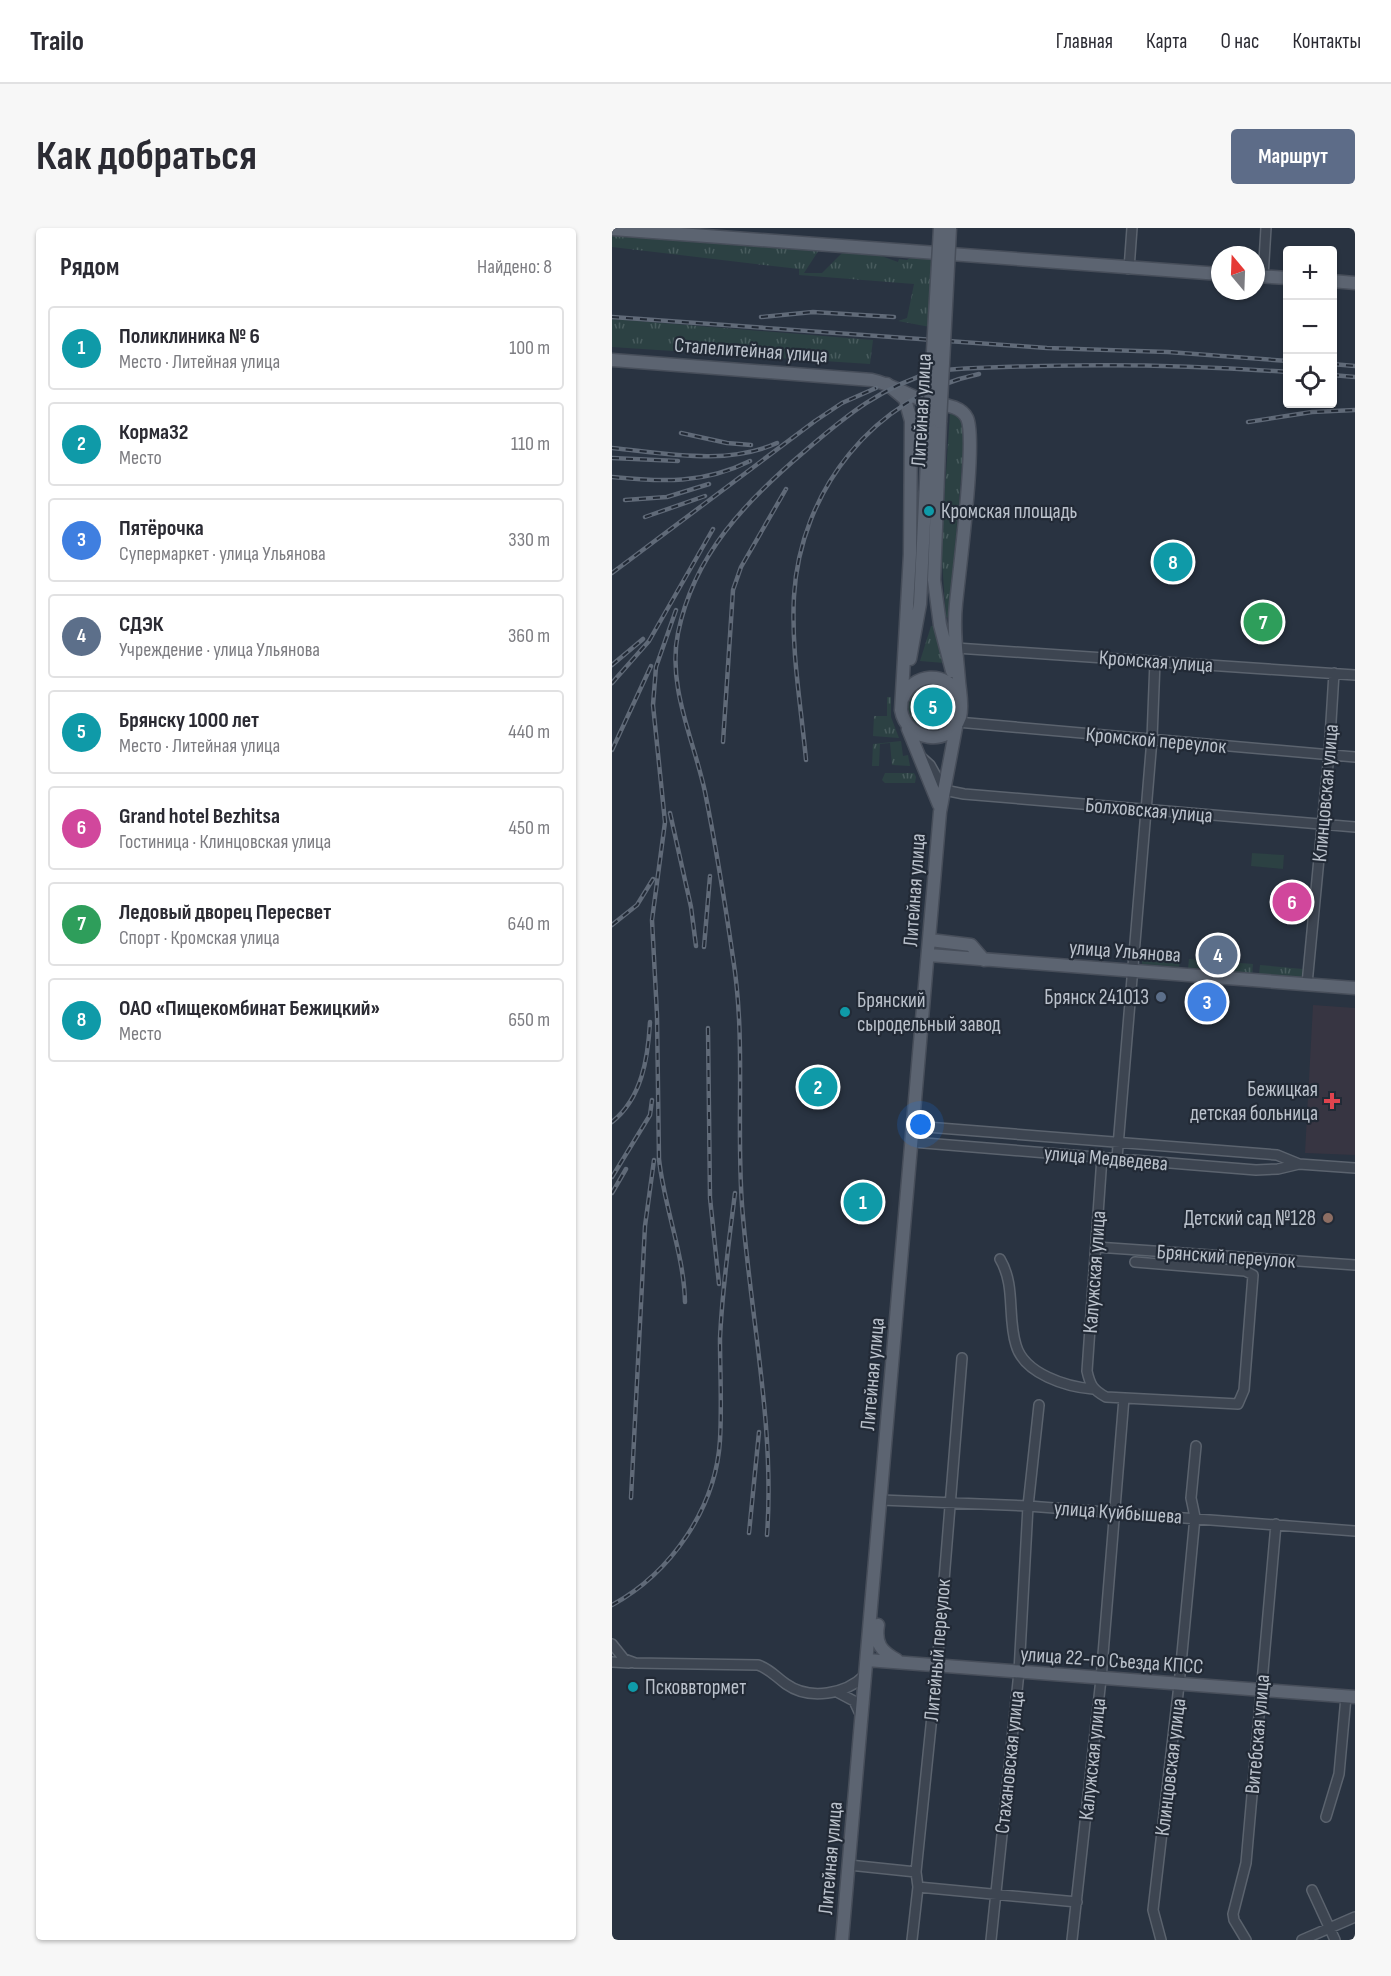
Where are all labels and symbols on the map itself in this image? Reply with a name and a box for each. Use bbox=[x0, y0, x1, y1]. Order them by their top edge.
north arrow bbox=[1211, 246, 1265, 300]
street label: Сталелитейная улица bbox=[673, 333, 829, 368]
street label: Литейная улица bbox=[906, 353, 937, 467]
place label: Кромская площадь bbox=[941, 499, 1077, 524]
marker: Кромская площадь bbox=[922, 504, 936, 518]
pin: 8 bbox=[1154, 540, 1192, 584]
pin: 7 bbox=[1244, 600, 1282, 644]
street label: Кромская улица bbox=[1098, 645, 1214, 678]
pin: 5 bbox=[914, 684, 952, 730]
street label: Кромской переулок bbox=[1085, 722, 1227, 759]
street label: Клинцовская улица bbox=[1307, 723, 1344, 863]
street label: Болховская улица bbox=[1084, 792, 1214, 829]
street label: Литейная улица bbox=[898, 833, 931, 947]
pin: 6 bbox=[1272, 880, 1312, 924]
pin: 4 bbox=[1198, 932, 1238, 978]
street label: улица Ульянова bbox=[1068, 935, 1182, 968]
pin: 3 bbox=[1188, 980, 1226, 1024]
place label: Брянск 241013 bbox=[1044, 985, 1149, 1010]
place label: Брянский сыродельный завод bbox=[857, 988, 1001, 1037]
marker: Брянск 241013 bbox=[1154, 990, 1168, 1004]
marker: Брянский сыродельный завод bbox=[838, 1005, 852, 1019]
pin: 2 bbox=[798, 1064, 838, 1110]
place label: Бежицкая детская больница bbox=[1190, 1077, 1318, 1126]
marker: Бежицкая детская больница bbox=[1323, 1092, 1341, 1110]
your location bbox=[906, 1110, 935, 1139]
street label: улица Медведева bbox=[1043, 1141, 1169, 1176]
pin: 1 bbox=[844, 1180, 882, 1224]
place label: Детский сад №128 bbox=[1184, 1206, 1316, 1231]
street label: Калужская улица bbox=[1078, 1210, 1111, 1334]
marker: Детский сад №128 bbox=[1321, 1211, 1335, 1225]
street label: Брянский переулок bbox=[1156, 1239, 1296, 1274]
street label: Литейная улица bbox=[855, 1317, 890, 1432]
street label: улица Куйбышева bbox=[1053, 1496, 1183, 1529]
street label: Литейный переулок bbox=[919, 1578, 956, 1722]
street label: улица 22-го Съезда КПСС bbox=[1020, 1642, 1204, 1679]
street label: Витебская улица bbox=[1240, 1673, 1275, 1795]
place label: Псковвтормет bbox=[645, 1675, 746, 1700]
marker: Псковвтормет bbox=[626, 1680, 640, 1694]
street label: Стахановская улица bbox=[990, 1689, 1029, 1835]
street label: Калужская улица bbox=[1074, 1697, 1111, 1821]
street label: Клинцовская улица bbox=[1150, 1697, 1191, 1837]
street label: Литейная улица bbox=[813, 1801, 848, 1916]

